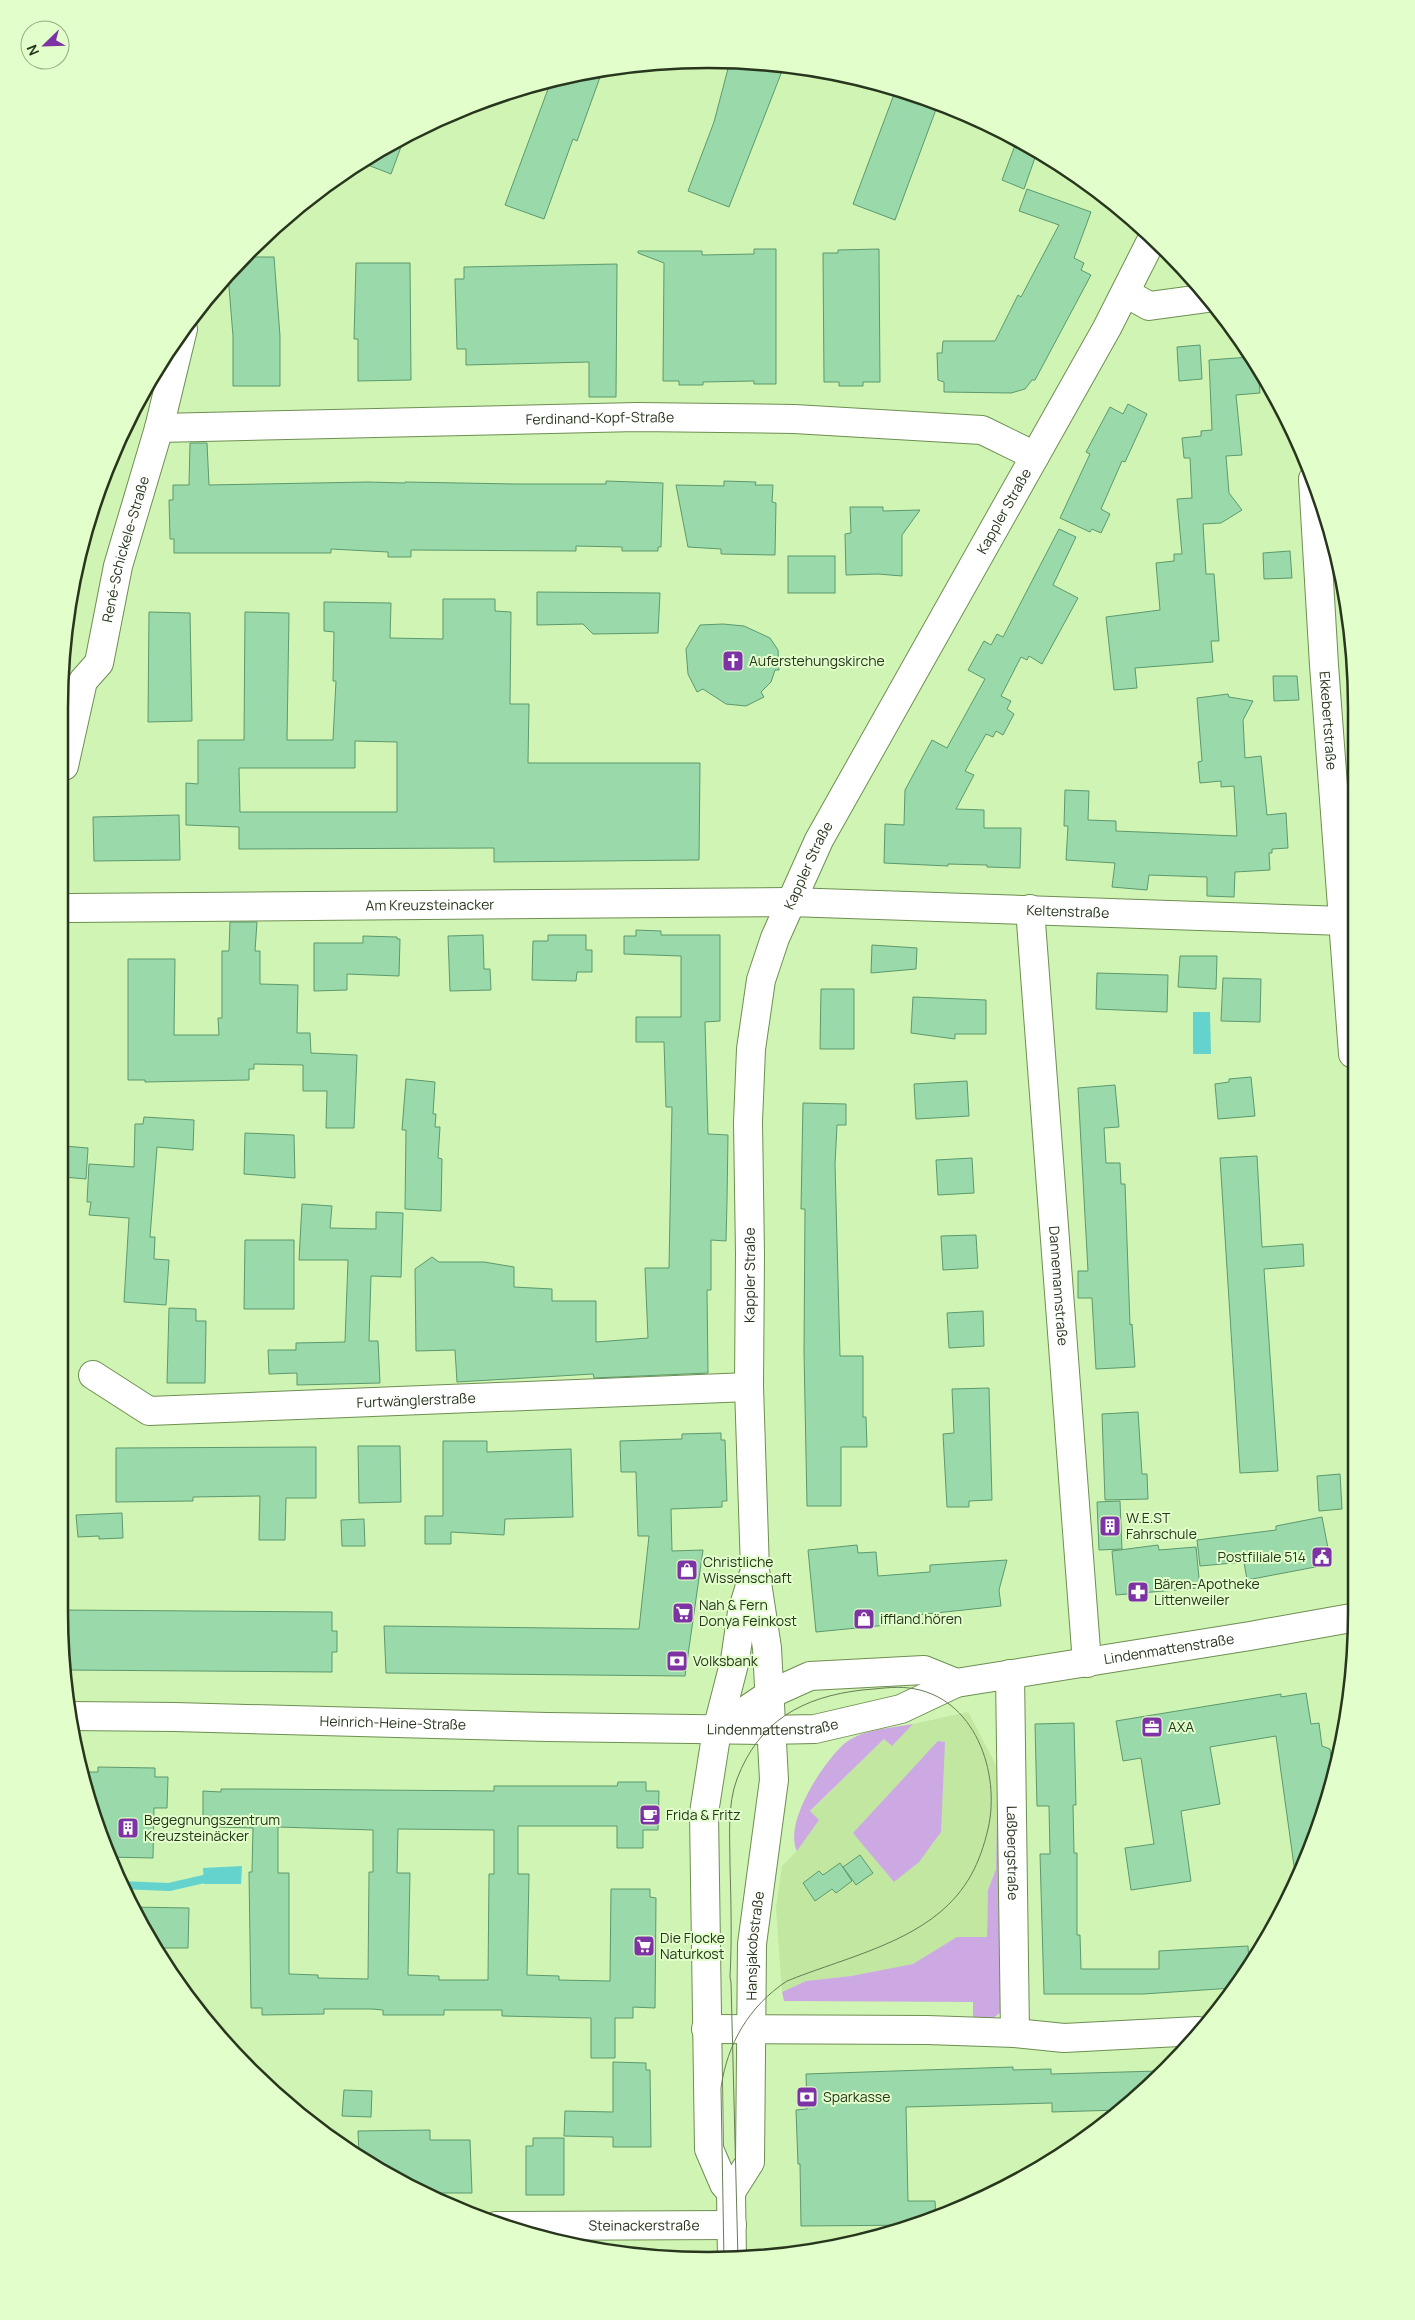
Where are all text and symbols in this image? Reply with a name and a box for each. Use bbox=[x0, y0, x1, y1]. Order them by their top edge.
north arrow bbox=[20, 20, 70, 70]
text: N bbox=[22, 42, 43, 59]
street label: Ferdinand-Kopf-Straße bbox=[525, 407, 674, 429]
street label: Kappler Straße bbox=[972, 465, 1035, 557]
street label: René-Schickele-Straße bbox=[97, 474, 153, 624]
church icon: Auferstehungskirche bbox=[721, 649, 745, 673]
place label: Auferstehungskirche bbox=[749, 651, 885, 670]
street label: Ekkebertstraße bbox=[1315, 670, 1342, 771]
street label: Kappler Straße bbox=[779, 818, 837, 912]
street label: Am Kreuzsteinacker bbox=[366, 894, 494, 915]
street label: Keltenstraße bbox=[1026, 900, 1110, 922]
street label: Dannemannstraße bbox=[1045, 1225, 1073, 1347]
street label: Kappler Straße bbox=[739, 1227, 759, 1323]
street label: Furtwänglerstraße bbox=[356, 1388, 476, 1412]
place label: W.E.ST Fahrschule bbox=[1126, 1508, 1197, 1543]
building icon: W.E.ST Fahrschule bbox=[1098, 1514, 1122, 1538]
public building icon: Postfiliale 514 bbox=[1310, 1545, 1334, 1569]
place label: Postfiliale 514 bbox=[1218, 1547, 1306, 1566]
place label: Christliche Wissenschaft bbox=[703, 1552, 792, 1587]
shop icon: Christliche Wissenschaft bbox=[675, 1558, 699, 1582]
place label: Bären-Apotheke Littenweiler bbox=[1154, 1574, 1260, 1609]
pharmacy icon: Bären-Apotheke Littenweiler bbox=[1126, 1580, 1150, 1604]
place label: Nah & Fern Donya Feinkost bbox=[699, 1595, 797, 1630]
supermarket icon: Nah & Fern Donya Feinkost bbox=[671, 1601, 695, 1625]
shop icon: iffland.hören bbox=[852, 1607, 876, 1631]
place label: iffland.hören bbox=[880, 1609, 962, 1628]
street label: Lindenmattenstraße bbox=[1102, 1629, 1235, 1668]
bank icon: Volksbank bbox=[665, 1649, 689, 1673]
place label: Volksbank bbox=[693, 1651, 759, 1670]
street label: Heinrich-Heine-Straße bbox=[319, 1711, 466, 1734]
street label: Lindenmattenstraße bbox=[707, 1714, 840, 1739]
office icon: AXA bbox=[1140, 1715, 1164, 1739]
place label: AXA bbox=[1168, 1717, 1194, 1736]
cafe icon: Frida & Fritz bbox=[638, 1803, 662, 1827]
place label: Frida & Fritz bbox=[666, 1805, 741, 1824]
street label: Laßbergstraße bbox=[1003, 1805, 1023, 1900]
place label: Begegnungszentrum Kreuzsteinäcker bbox=[144, 1810, 280, 1845]
building icon: Begegnungszentrum Kreuzsteinäcker bbox=[116, 1816, 140, 1840]
street label: Hansjakobstraße bbox=[741, 1890, 768, 2000]
place label: Die Flocke Naturkost bbox=[660, 1928, 725, 1963]
supermarket icon: Die Flocke Naturkost bbox=[632, 1934, 656, 1958]
bank icon: Sparkasse bbox=[795, 2085, 819, 2109]
place label: Sparkasse bbox=[823, 2087, 890, 2106]
street label: Steinackerstraße bbox=[588, 2215, 700, 2235]

